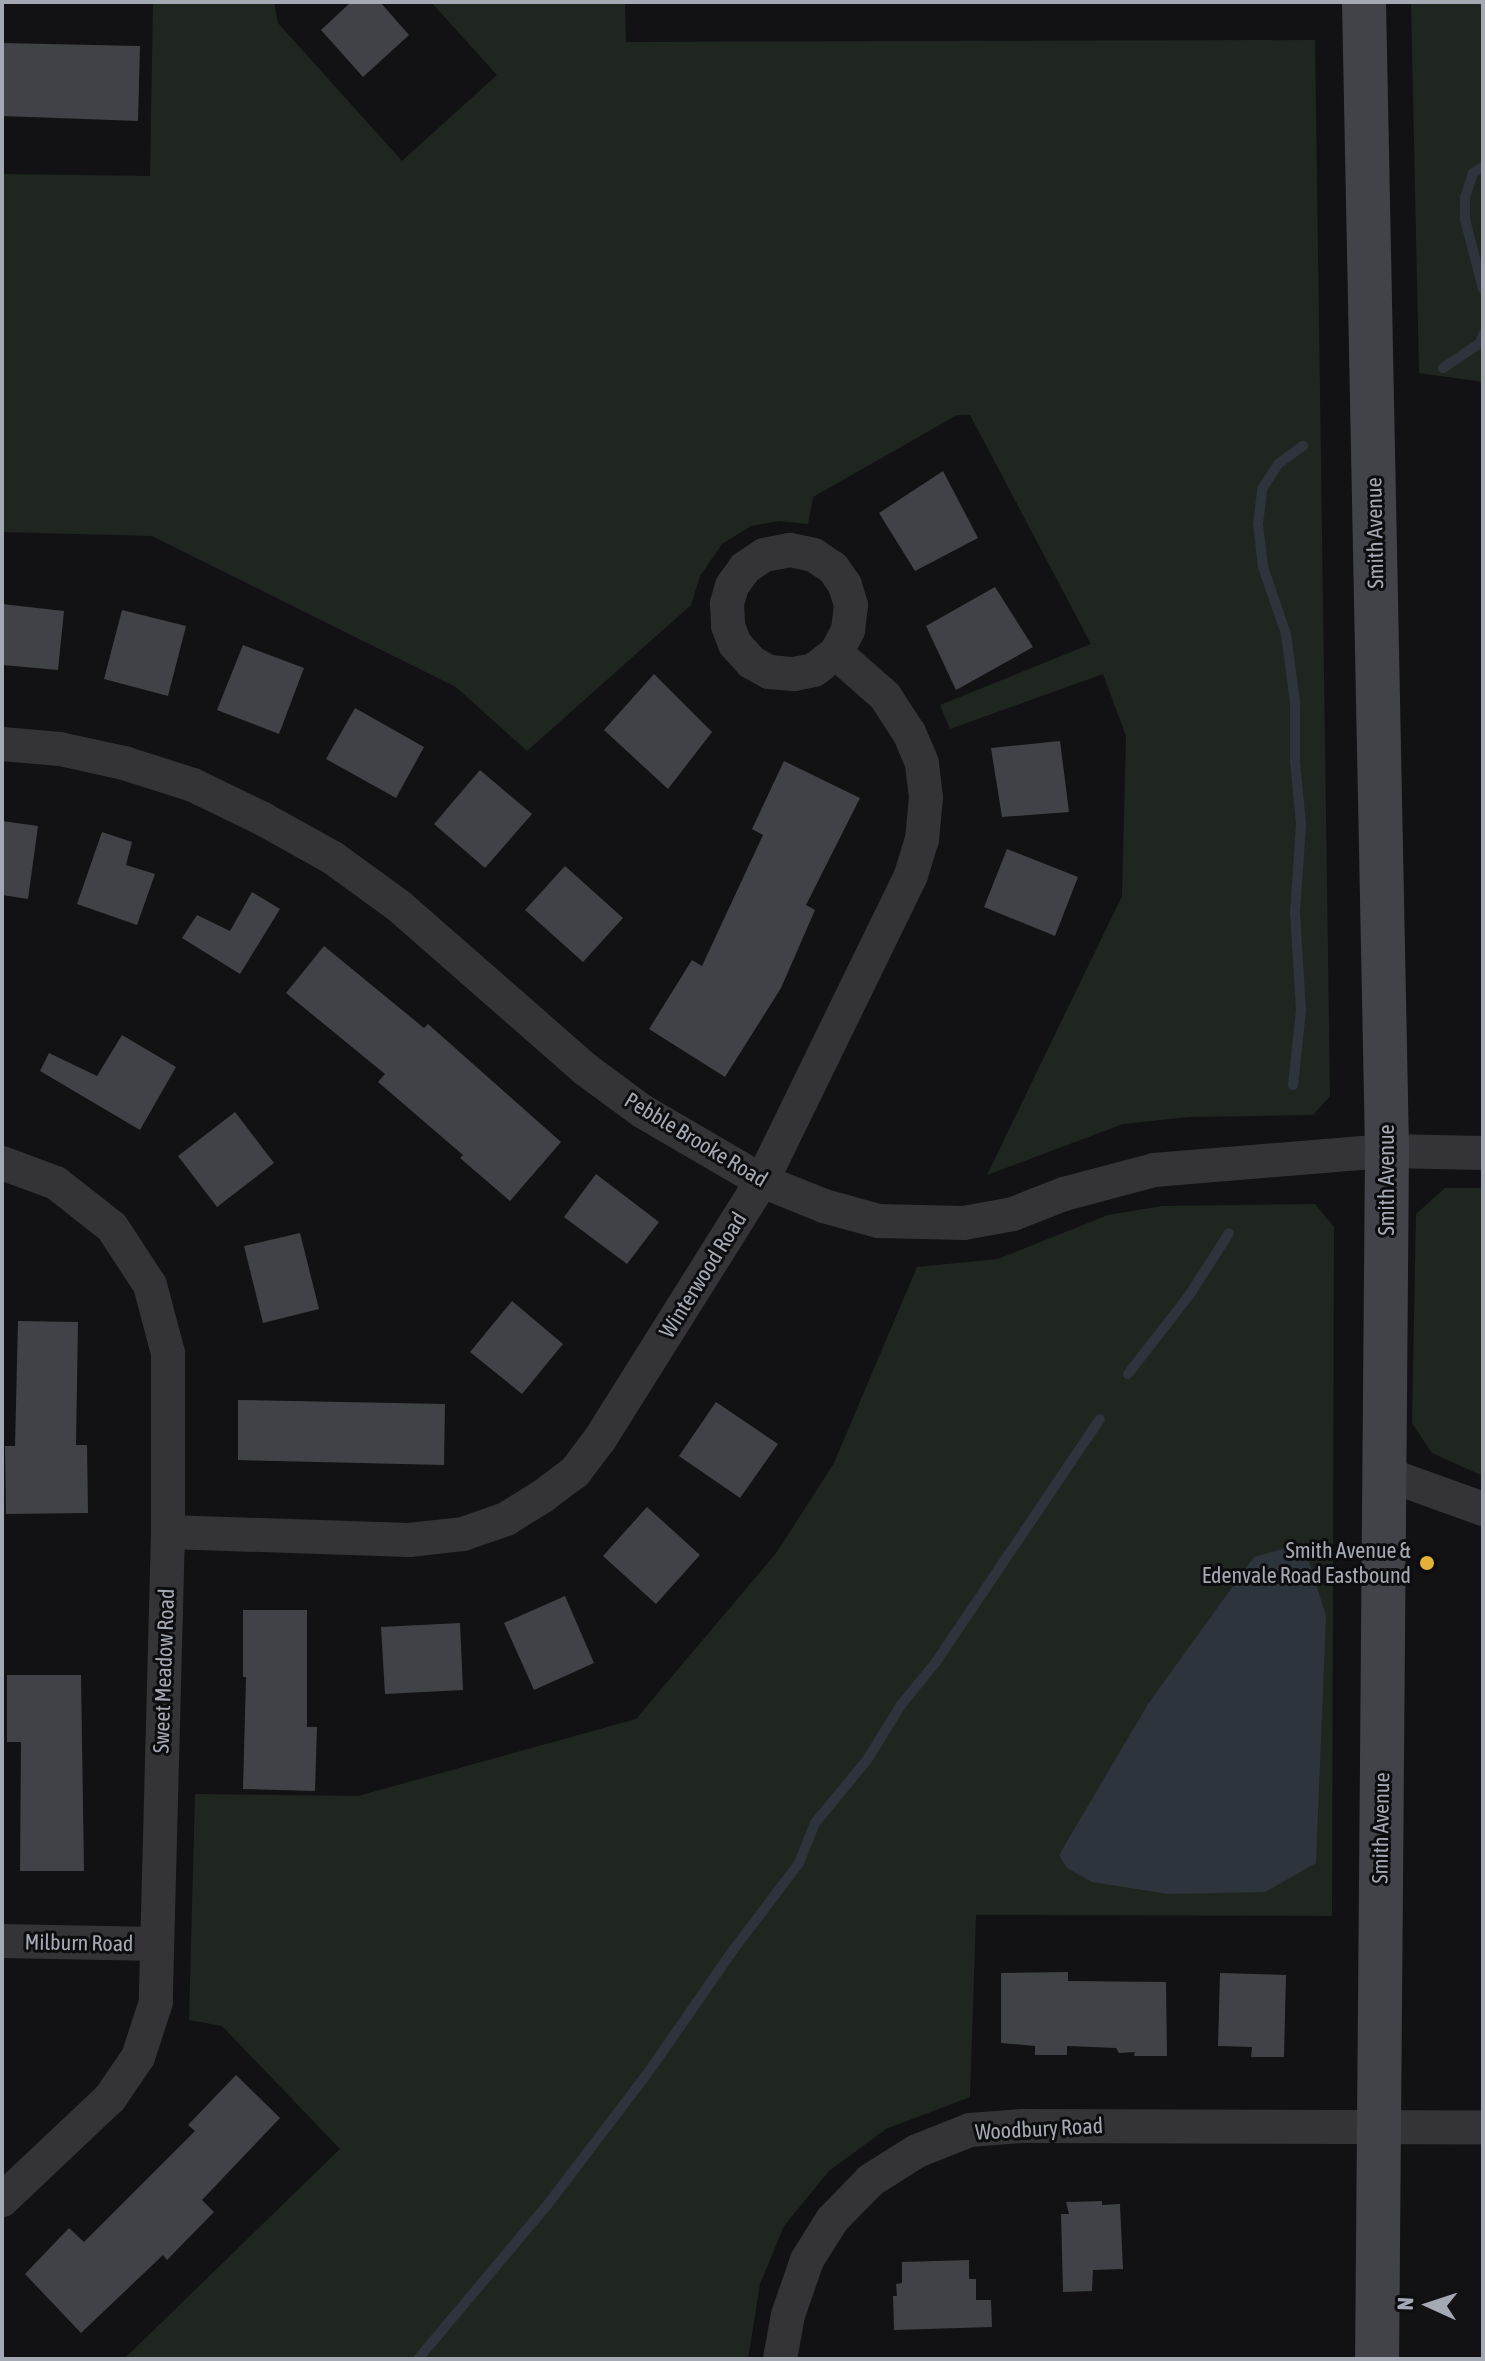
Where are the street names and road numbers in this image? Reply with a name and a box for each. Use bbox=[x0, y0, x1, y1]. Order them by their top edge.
street label: Smith Avenue bbox=[1361, 477, 1389, 589]
street label: Pebble Brooke Road bbox=[620, 1087, 772, 1193]
street label: Smith Avenue bbox=[1374, 1124, 1400, 1236]
street label: Winterwood Road bbox=[654, 1207, 752, 1343]
street label: Sweet Meadow Road bbox=[148, 1588, 180, 1754]
street label: Smith Avenue bbox=[1367, 1772, 1395, 1884]
street label: Milburn Road bbox=[24, 1929, 134, 1957]
street label: Woodbury Road bbox=[974, 2112, 1104, 2146]

